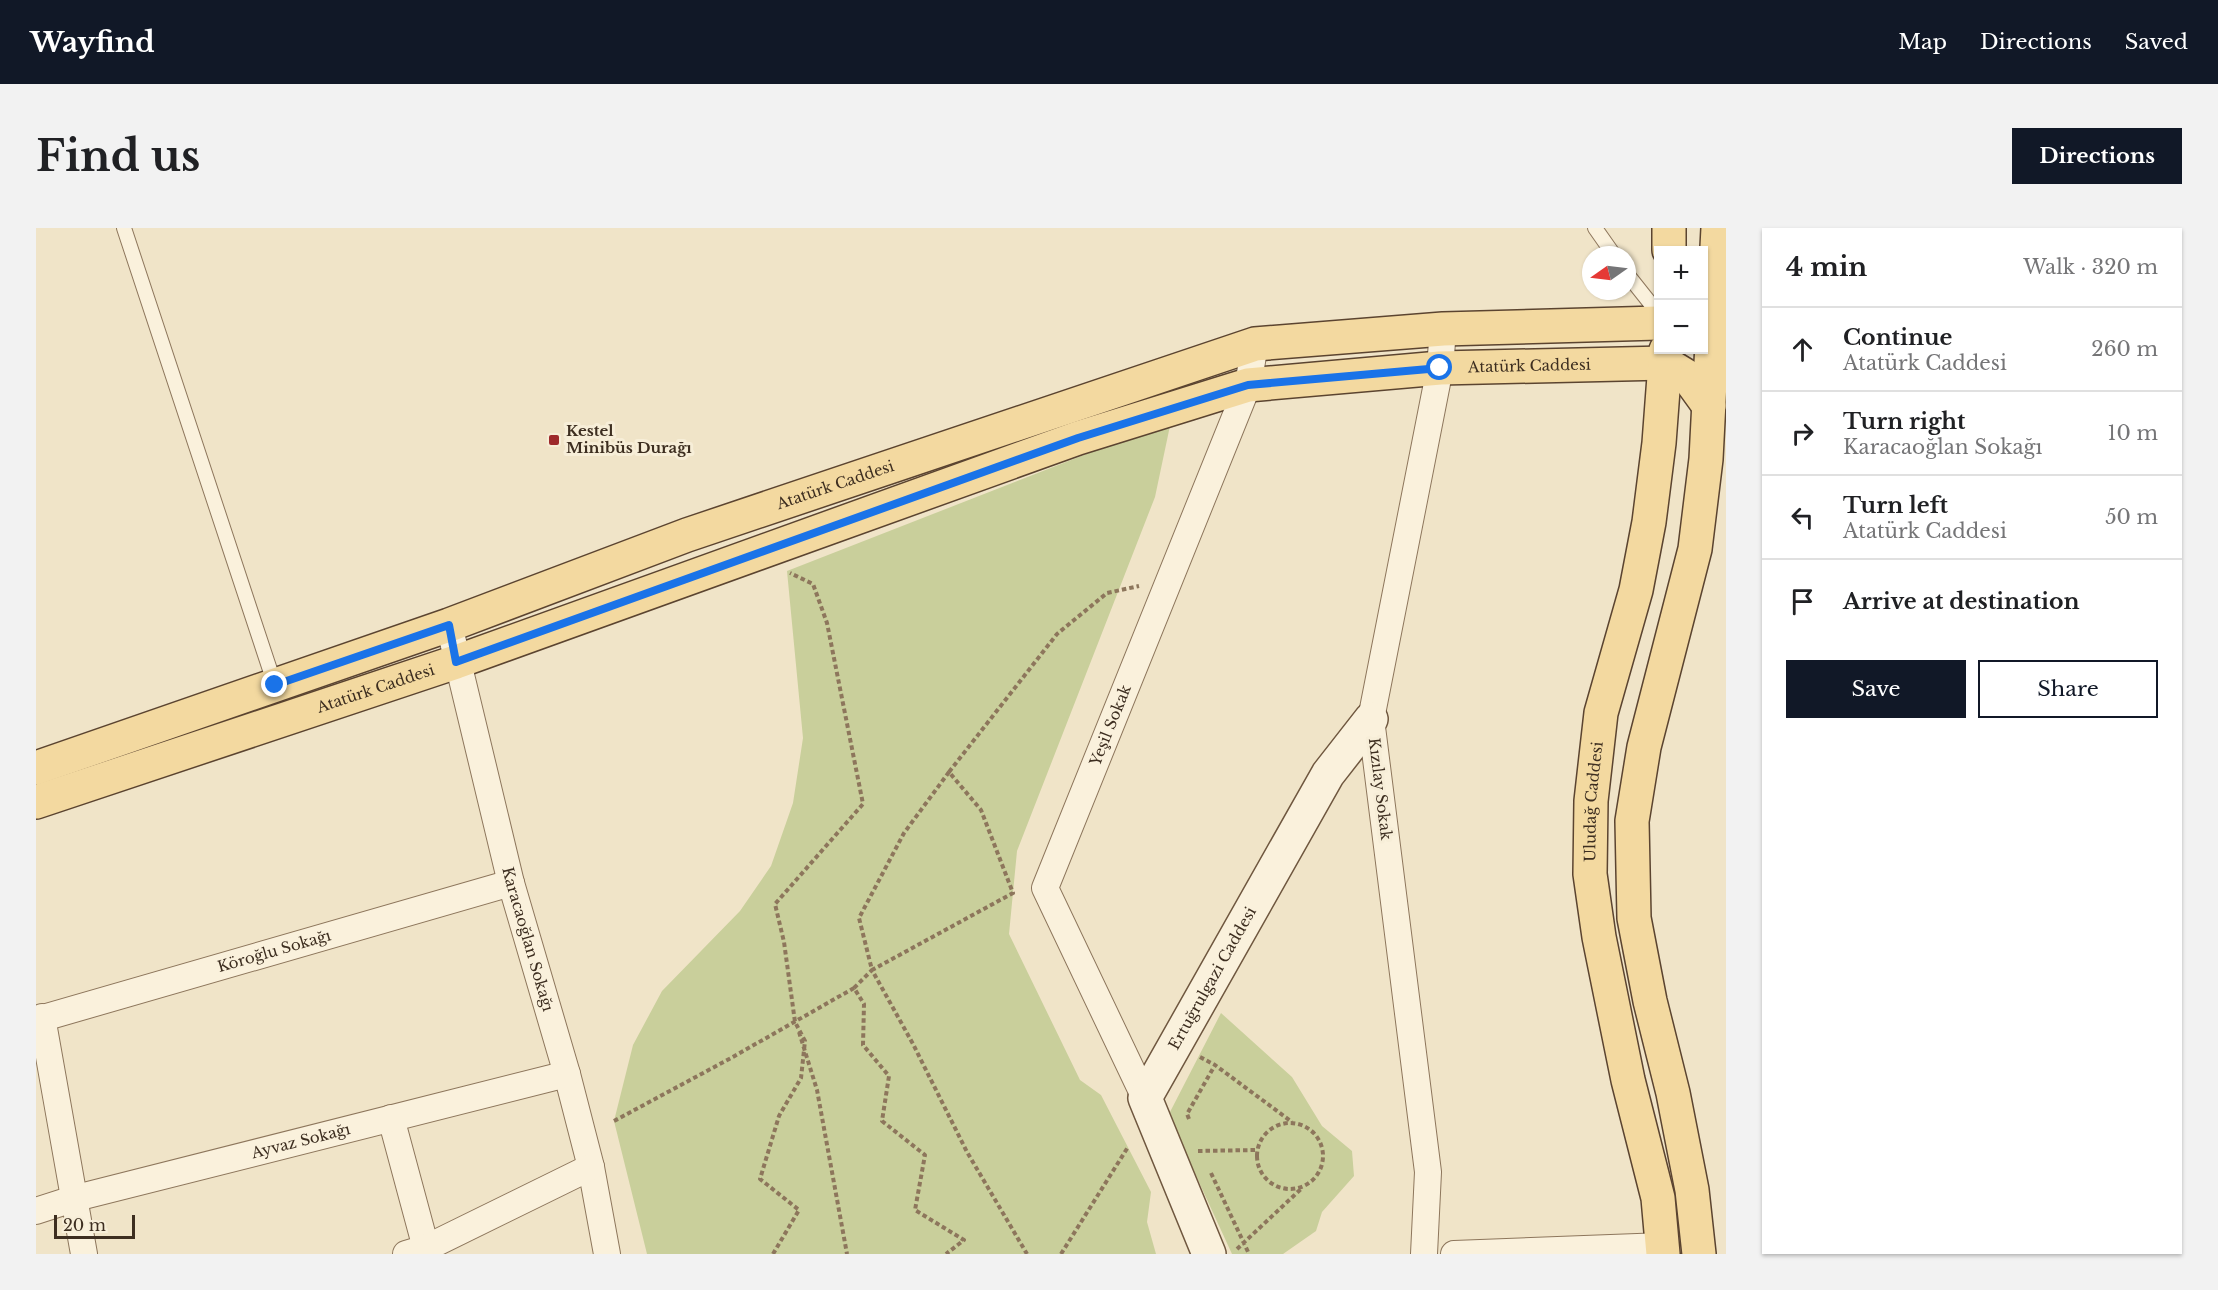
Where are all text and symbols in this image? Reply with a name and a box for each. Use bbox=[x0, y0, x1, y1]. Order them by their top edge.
text: Wayfind bbox=[30, 25, 155, 60]
text: Map bbox=[1898, 29, 1947, 55]
text: Directions bbox=[1980, 29, 2092, 55]
text: Saved bbox=[2125, 29, 2188, 55]
button: Directions bbox=[2012, 128, 2182, 184]
text: Find us bbox=[36, 130, 200, 182]
north arrow bbox=[1582, 246, 1636, 300]
map controls bbox=[1654, 246, 1708, 354]
button: + bbox=[1654, 246, 1708, 300]
text: 4 min bbox=[1786, 251, 1867, 283]
text: Walk · 320 m bbox=[2023, 255, 2158, 279]
button: − bbox=[1654, 300, 1708, 354]
text: Continue bbox=[1843, 324, 1952, 351]
icon: ahead bbox=[1786, 333, 1819, 366]
text: 260 m bbox=[2091, 337, 2158, 361]
text: Atatürk Caddesi bbox=[1843, 351, 2007, 375]
route start bbox=[1426, 354, 1452, 380]
street label: Atatürk Caddesi bbox=[1467, 355, 1591, 376]
text: Turn right bbox=[1843, 408, 1965, 435]
icon: right bbox=[1786, 417, 1819, 450]
place label: Kestel Minibüs Durağı bbox=[566, 421, 692, 457]
text: 10 m bbox=[2108, 421, 2158, 445]
marker: Kestel Minibüs Durağı bbox=[547, 433, 561, 447]
text: Karacaoğlan Sokağı bbox=[1843, 435, 2042, 459]
street label: Atatürk Caddesi bbox=[773, 456, 896, 514]
text: Turn left bbox=[1843, 492, 1948, 519]
icon: left bbox=[1786, 501, 1819, 534]
text: 50 m bbox=[2105, 505, 2158, 529]
text: Atatürk Caddesi bbox=[1843, 519, 2007, 543]
icon: arrive bbox=[1786, 585, 1819, 618]
text: Arrive at destination bbox=[1843, 588, 2080, 615]
street label: Atatürk Caddesi bbox=[313, 660, 437, 717]
button: Save bbox=[1786, 660, 1966, 718]
button: Share bbox=[1978, 660, 2158, 718]
route end bbox=[261, 671, 287, 697]
street label: Yeşil Sokak bbox=[1085, 681, 1135, 769]
street label: Kızılay Sokak bbox=[1365, 737, 1396, 842]
street label: Uludağ Caddesi bbox=[1580, 740, 1607, 862]
street label: Karacaoğlan Sokağı bbox=[498, 865, 558, 1014]
street label: Ertuğrulgazi Caddesi bbox=[1164, 903, 1260, 1053]
street label: Köroğlu Sokağı bbox=[215, 925, 333, 976]
street label: Ayvaz Sokağı bbox=[248, 1119, 352, 1163]
scale bar bbox=[54, 1212, 135, 1240]
text: 20 m bbox=[63, 1215, 106, 1235]

